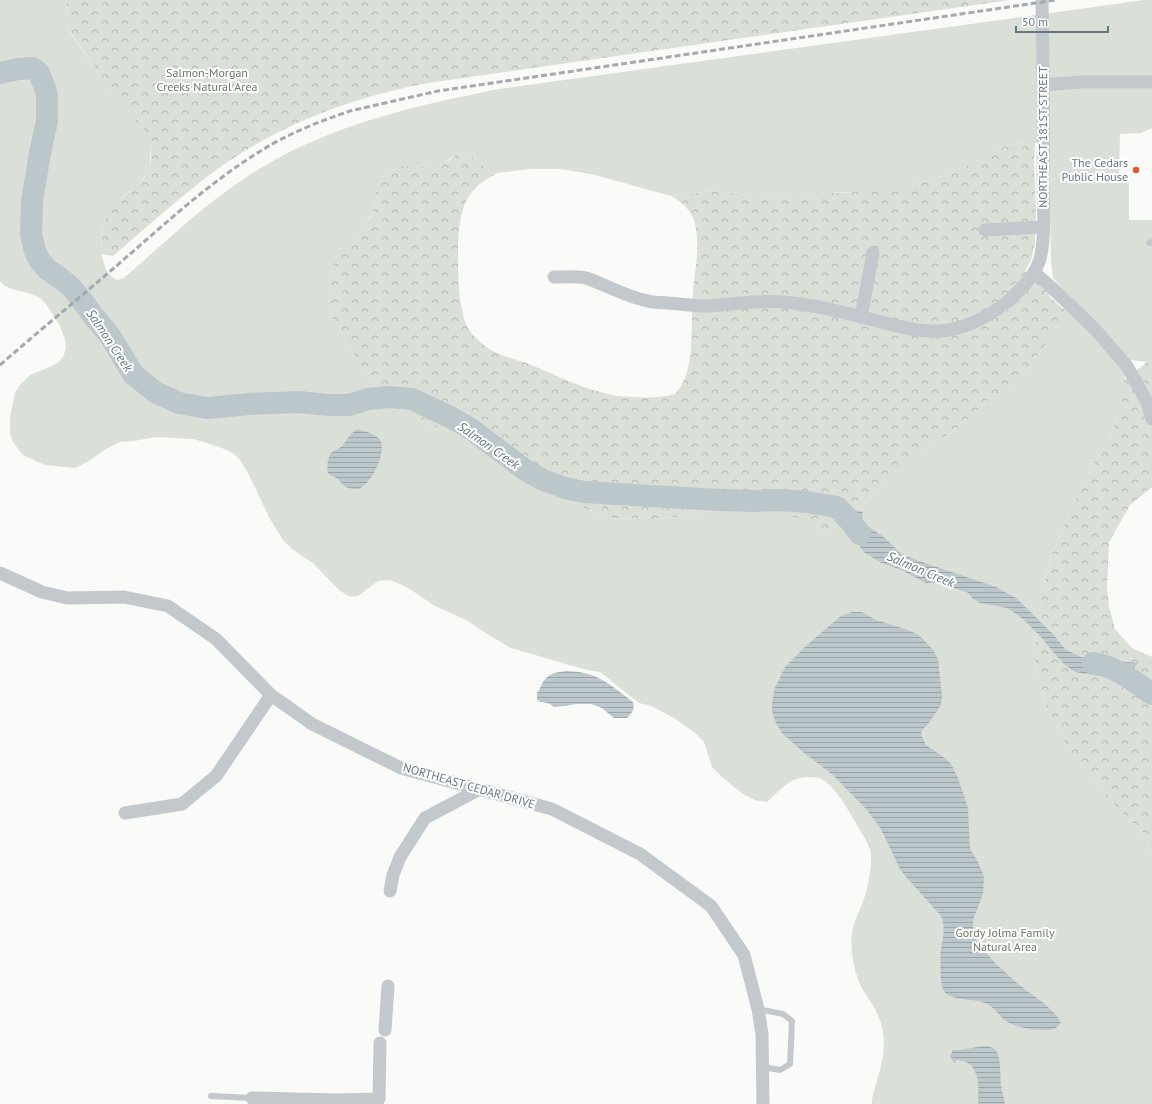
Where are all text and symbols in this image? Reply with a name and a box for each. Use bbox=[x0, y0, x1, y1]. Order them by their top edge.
scale bar bbox=[1016, 8, 1108, 34]
text: 50 m bbox=[1022, 14, 1048, 29]
park label: Salmon-Morgan Creeks Natural Area bbox=[157, 65, 257, 94]
street label: NORTHEAST 181ST STREET bbox=[1035, 66, 1050, 208]
place label: The Cedars Public House bbox=[1062, 155, 1128, 184]
marker: The Cedars Public House bbox=[1131, 165, 1141, 175]
water label: Salmon Creek bbox=[82, 306, 137, 376]
water label: Salmon Creek bbox=[454, 418, 524, 474]
water label: Salmon Creek bbox=[884, 548, 958, 592]
street label: NORTHEAST CEDAR DRIVE bbox=[401, 759, 537, 812]
park label: Gordy Jolma Family Natural Area bbox=[955, 925, 1055, 954]

